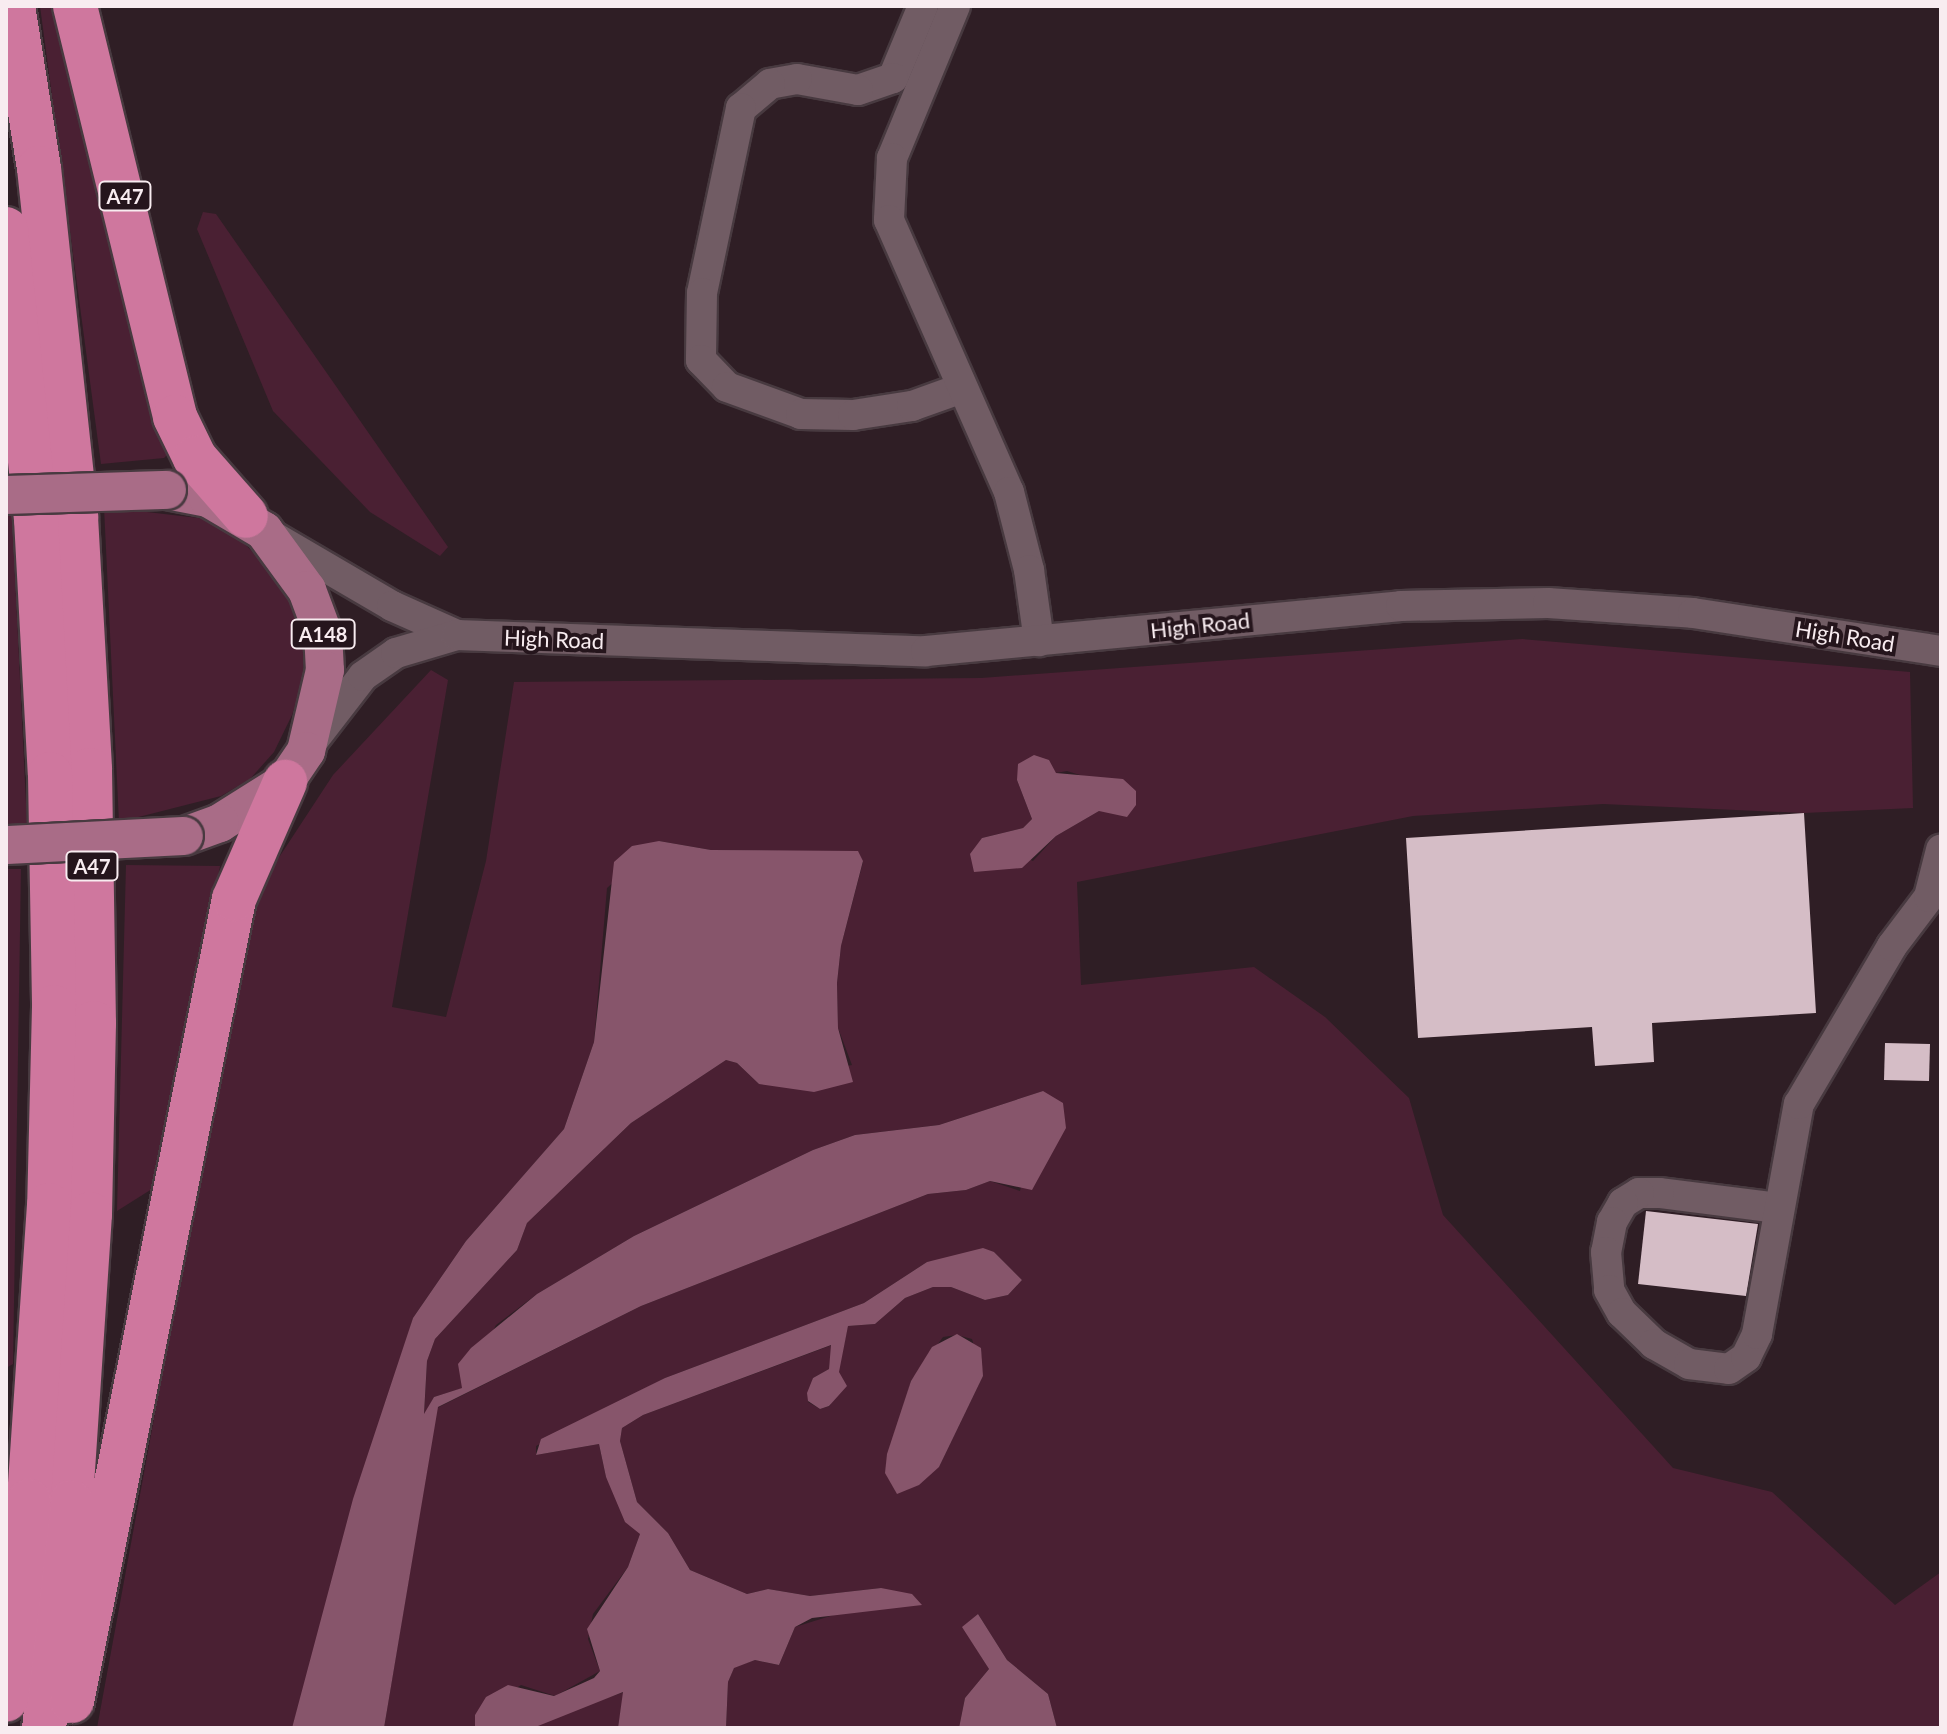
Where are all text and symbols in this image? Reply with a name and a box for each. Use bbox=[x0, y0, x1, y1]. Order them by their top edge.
road number: A47 bbox=[97, 180, 153, 212]
street label: High Road bbox=[1149, 607, 1251, 643]
street label: High Road bbox=[1794, 615, 1896, 657]
road number: A148 bbox=[289, 618, 357, 650]
street label: High Road bbox=[504, 624, 604, 654]
road number: A47 bbox=[64, 850, 120, 882]

